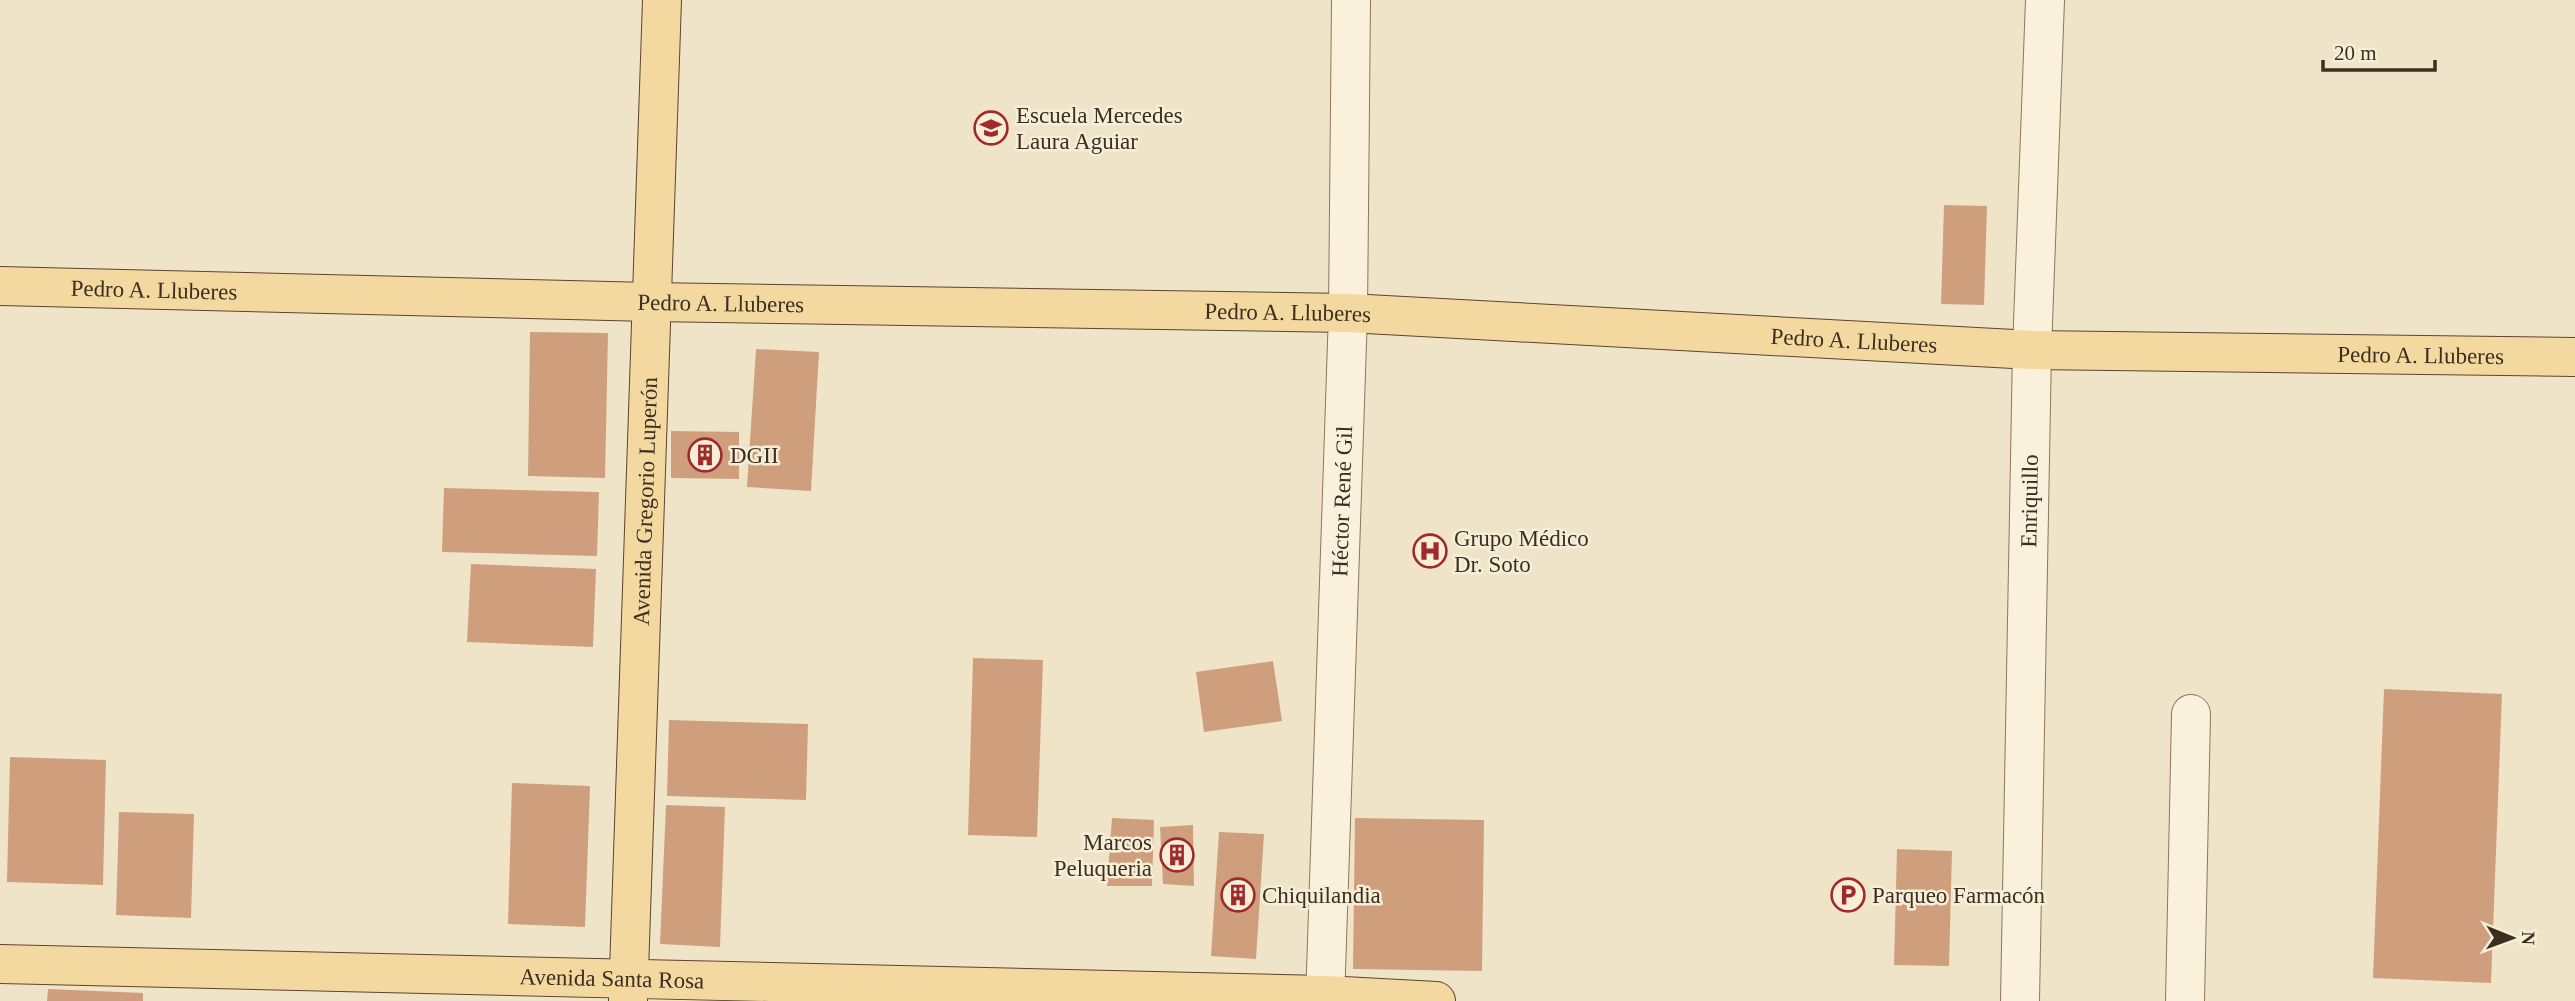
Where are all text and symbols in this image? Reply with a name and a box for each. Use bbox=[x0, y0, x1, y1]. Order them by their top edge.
scale bar bbox=[2323, 28, 2435, 72]
text: 20 m bbox=[2334, 41, 2377, 65]
place label: Escuela Mercedes Laura Aguiar bbox=[1016, 103, 1183, 154]
school or university icon: Escuela Mercedes Laura Aguiar bbox=[972, 109, 1010, 147]
street label: Pedro A. Lluberes bbox=[70, 275, 238, 304]
street label: Pedro A. Lluberes bbox=[637, 289, 804, 317]
street label: Pedro A. Lluberes bbox=[1204, 298, 1372, 327]
street label: Pedro A. Lluberes bbox=[1770, 323, 1938, 357]
street label: Pedro A. Lluberes bbox=[2337, 341, 2504, 369]
street label: Avenida Gregorio Luperón bbox=[628, 376, 662, 626]
street label: Héctor René Gil bbox=[1327, 425, 1357, 577]
building icon: DGII bbox=[686, 436, 724, 474]
place label: DGII bbox=[730, 443, 779, 468]
street label: Enriquillo bbox=[2016, 454, 2043, 548]
place label: Grupo Médico Dr. Soto bbox=[1454, 526, 1589, 577]
hospital icon: Grupo Médico Dr. Soto bbox=[1411, 532, 1449, 570]
place label: Marcos Peluqueria bbox=[1054, 830, 1152, 881]
building icon: Marcos Peluqueria bbox=[1158, 836, 1196, 874]
building icon: Chiquilandia bbox=[1219, 876, 1257, 914]
parking icon: Parqueo Farmacón bbox=[1829, 876, 1867, 914]
place label: Chiquilandia bbox=[1262, 883, 1381, 908]
place label: Parqueo Farmacón bbox=[1872, 883, 2046, 908]
north arrow bbox=[2477, 903, 2547, 973]
text: N bbox=[2518, 931, 2539, 946]
street label: Avenida Santa Rosa bbox=[519, 964, 705, 993]

